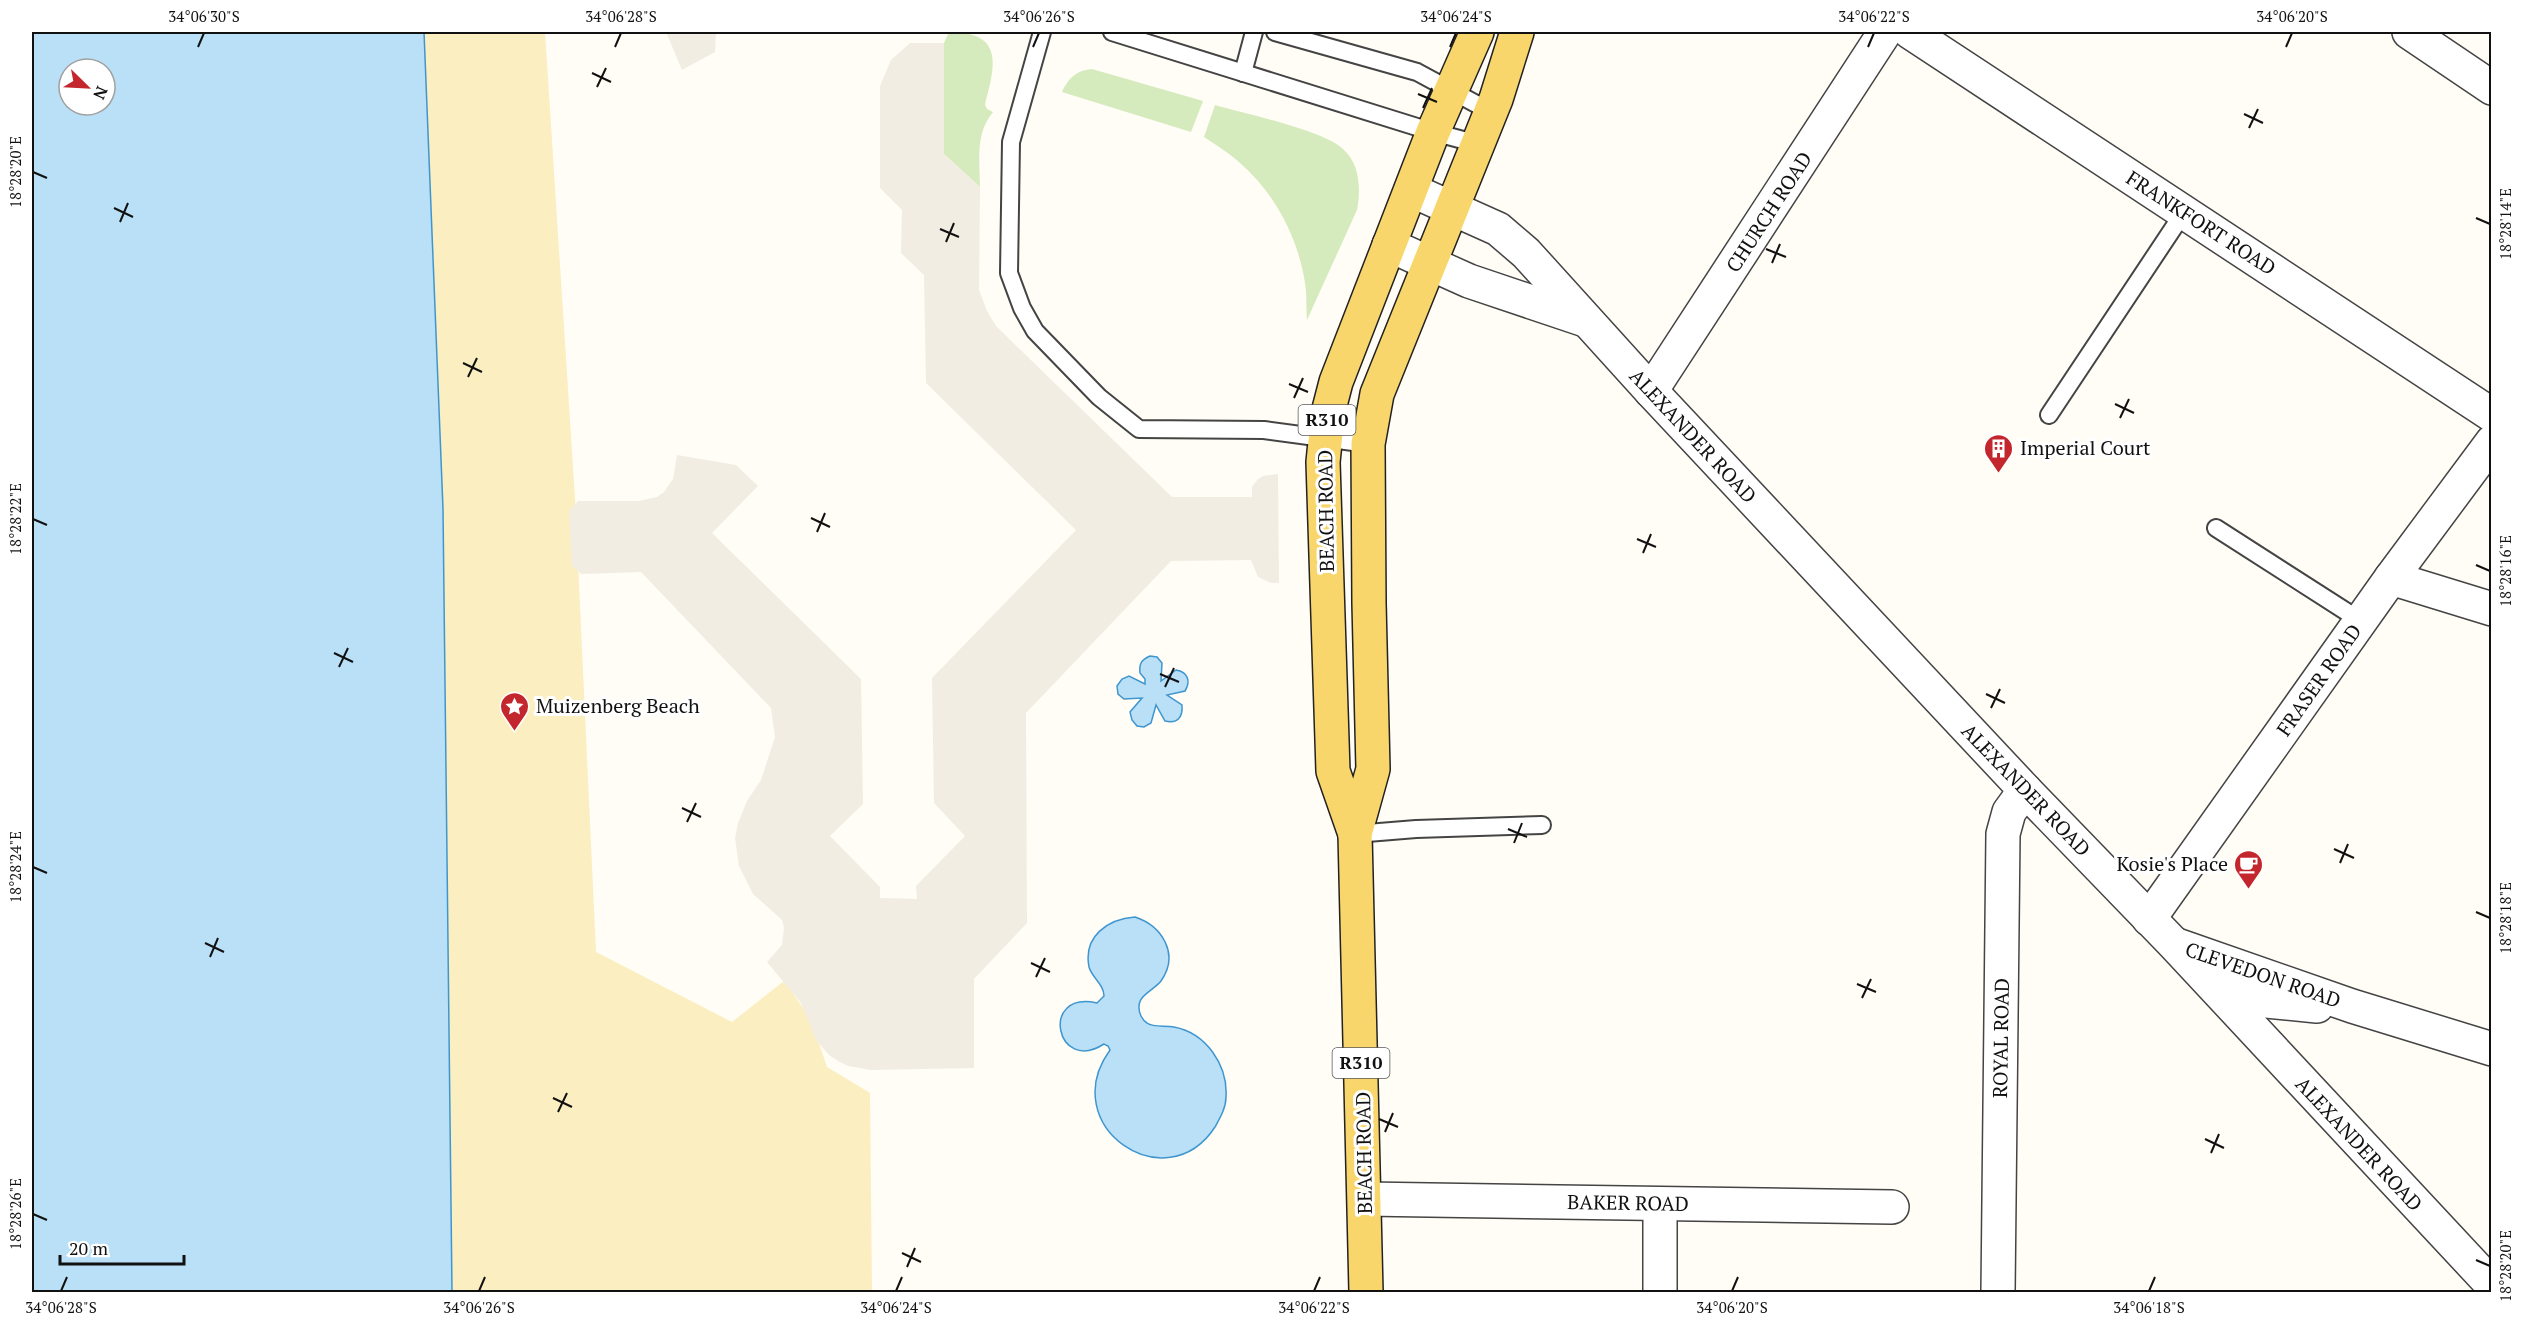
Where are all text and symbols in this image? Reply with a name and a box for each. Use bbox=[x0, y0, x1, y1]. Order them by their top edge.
text: 34°06'30"S bbox=[168, 6, 240, 26]
text: 34°06'28"S bbox=[585, 6, 657, 26]
text: 34°06'26"S bbox=[1003, 6, 1075, 26]
text: 34°06'24"S bbox=[1420, 6, 1492, 26]
text: 34°06'22"S bbox=[1838, 6, 1910, 26]
text: 34°06'20"S bbox=[2256, 6, 2328, 26]
north arrow bbox=[57, 57, 117, 117]
text: N bbox=[88, 83, 113, 103]
text: 18°28'20"E bbox=[5, 136, 25, 208]
street label: CHURCH ROAD bbox=[1719, 146, 1818, 277]
street label: FRANKFORT ROAD bbox=[2121, 164, 2281, 281]
text: 18°28'14"E bbox=[2495, 188, 2515, 260]
street label: ALEXANDER ROAD bbox=[1624, 363, 1763, 509]
road number: R310 bbox=[1298, 405, 1356, 435]
building icon: Imperial Court bbox=[1983, 432, 2015, 474]
place label: Imperial Court bbox=[2020, 434, 2151, 461]
street label: BEACH ROAD bbox=[1311, 450, 1340, 572]
text: 18°28'22"E bbox=[5, 483, 25, 555]
text: 18°28'16"E bbox=[2495, 535, 2515, 607]
street label: FRASER ROAD bbox=[2270, 618, 2367, 741]
place icon: Muizenberg Beach bbox=[499, 690, 531, 732]
place label: Muizenberg Beach bbox=[536, 692, 700, 719]
street label: ALEXANDER ROAD bbox=[1956, 717, 2097, 862]
text: 18°28'24"E bbox=[5, 831, 25, 903]
cafe icon: Kosie's Place bbox=[2233, 848, 2265, 890]
place label: Kosie's Place bbox=[2117, 850, 2228, 877]
text: 18°28'18"E bbox=[2495, 882, 2515, 954]
street label: CLEVEDON ROAD bbox=[2182, 935, 2345, 1014]
street label: ROYAL ROAD bbox=[1986, 978, 2015, 1098]
road number: R310 bbox=[1332, 1048, 1390, 1078]
street label: ALEXANDER ROAD bbox=[2290, 1071, 2429, 1217]
street label: BEACH ROAD bbox=[1349, 1092, 1378, 1214]
text: 18°28'26"E bbox=[5, 1178, 25, 1250]
street label: BAKER ROAD bbox=[1567, 1188, 1689, 1217]
scale bar bbox=[60, 1228, 184, 1266]
text: 18°28'20"E bbox=[2495, 1230, 2515, 1302]
text: 20 m bbox=[69, 1236, 109, 1260]
text: 34°06'28"S bbox=[25, 1297, 97, 1317]
text: 34°06'26"S bbox=[443, 1297, 515, 1317]
text: 34°06'24"S bbox=[860, 1297, 932, 1317]
text: 34°06'22"S bbox=[1278, 1297, 1350, 1317]
text: 34°06'20"S bbox=[1696, 1297, 1768, 1317]
text: 34°06'18"S bbox=[2113, 1297, 2185, 1317]

